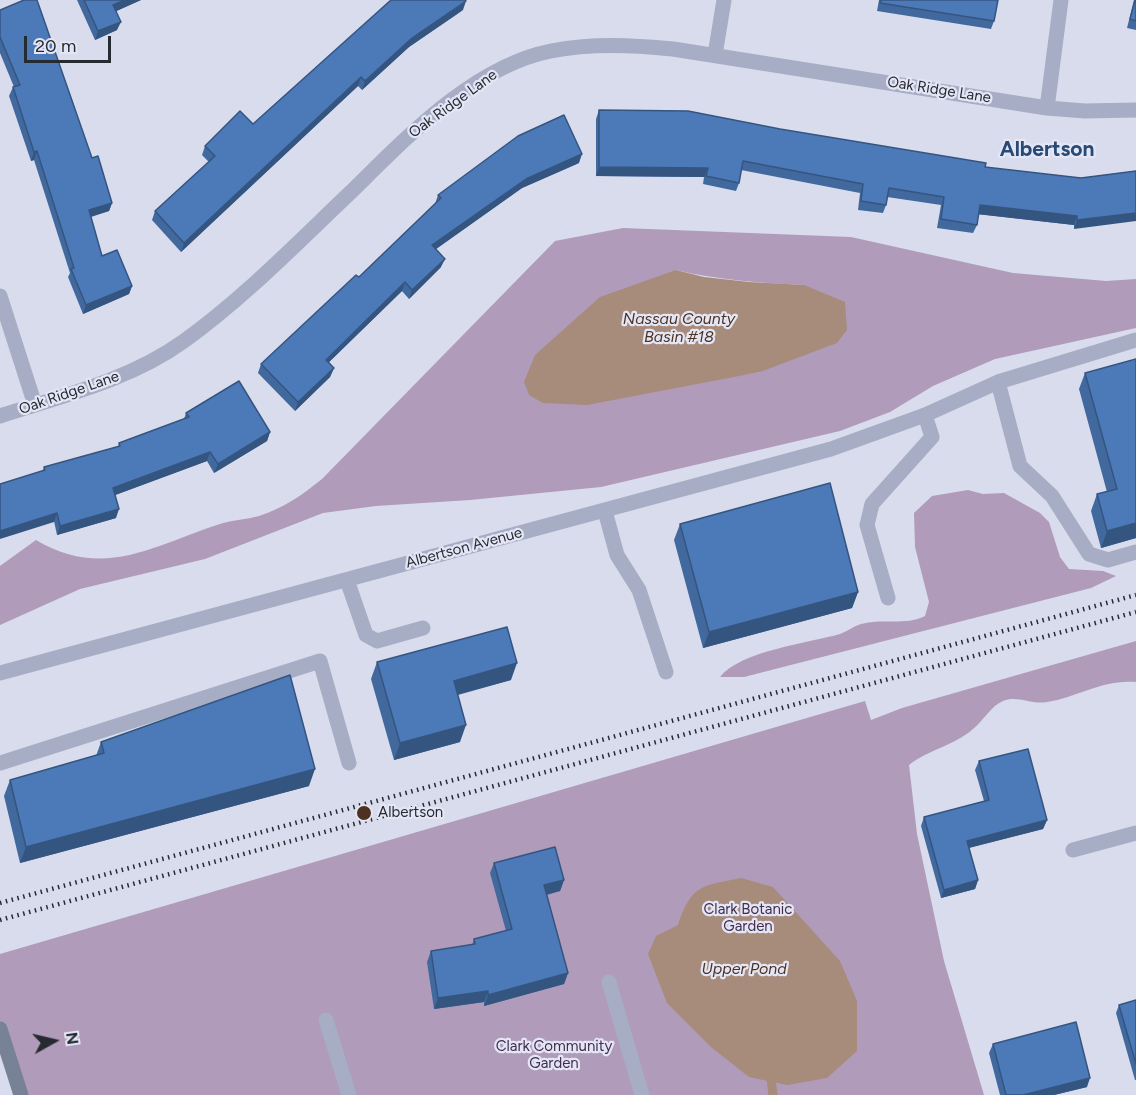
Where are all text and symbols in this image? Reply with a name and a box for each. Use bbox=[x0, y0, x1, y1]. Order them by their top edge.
scale bar bbox=[27, 24, 114, 62]
text: 20 m bbox=[35, 35, 76, 57]
street label: Oak Ridge Lane bbox=[405, 66, 501, 142]
street label: Oak Ridge Lane bbox=[886, 73, 992, 107]
district label: Albertson bbox=[1000, 137, 1094, 163]
water label: Nassau County Basin #18 bbox=[623, 309, 735, 347]
street label: Oak Ridge Lane bbox=[17, 367, 121, 419]
street label: Albertson Avenue bbox=[404, 524, 524, 572]
marker: Albertson bbox=[355, 804, 373, 822]
place label: Albertson bbox=[378, 804, 443, 822]
park label: Clark Botanic Garden bbox=[704, 901, 792, 936]
water label: Upper Pond bbox=[701, 959, 787, 979]
north arrow bbox=[24, 1011, 84, 1071]
text: N bbox=[62, 1031, 83, 1046]
park label: Clark Community Garden bbox=[496, 1038, 612, 1073]

